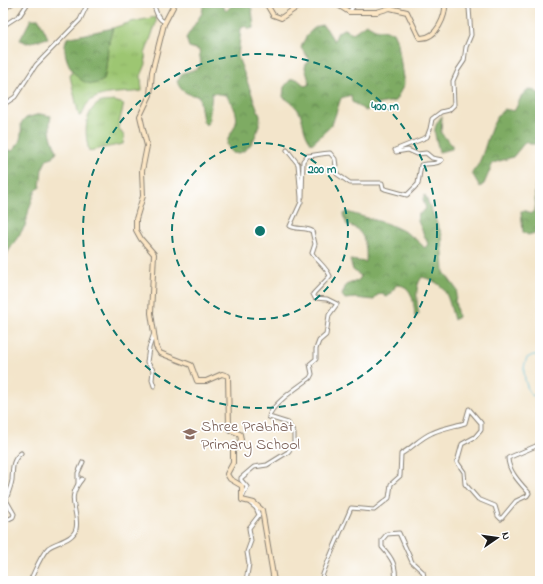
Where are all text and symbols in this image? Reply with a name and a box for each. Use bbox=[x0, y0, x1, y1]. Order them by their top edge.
text: 400 m bbox=[370, 98, 399, 116]
text: 200 m bbox=[307, 161, 337, 179]
centre of rings bbox=[253, 224, 267, 238]
place label: Shree Prabhat Primary School bbox=[201, 415, 300, 457]
school or university icon: Shree Prabhat Primary School bbox=[182, 426, 198, 442]
north arrow bbox=[477, 518, 517, 558]
text: N bbox=[497, 531, 514, 541]

